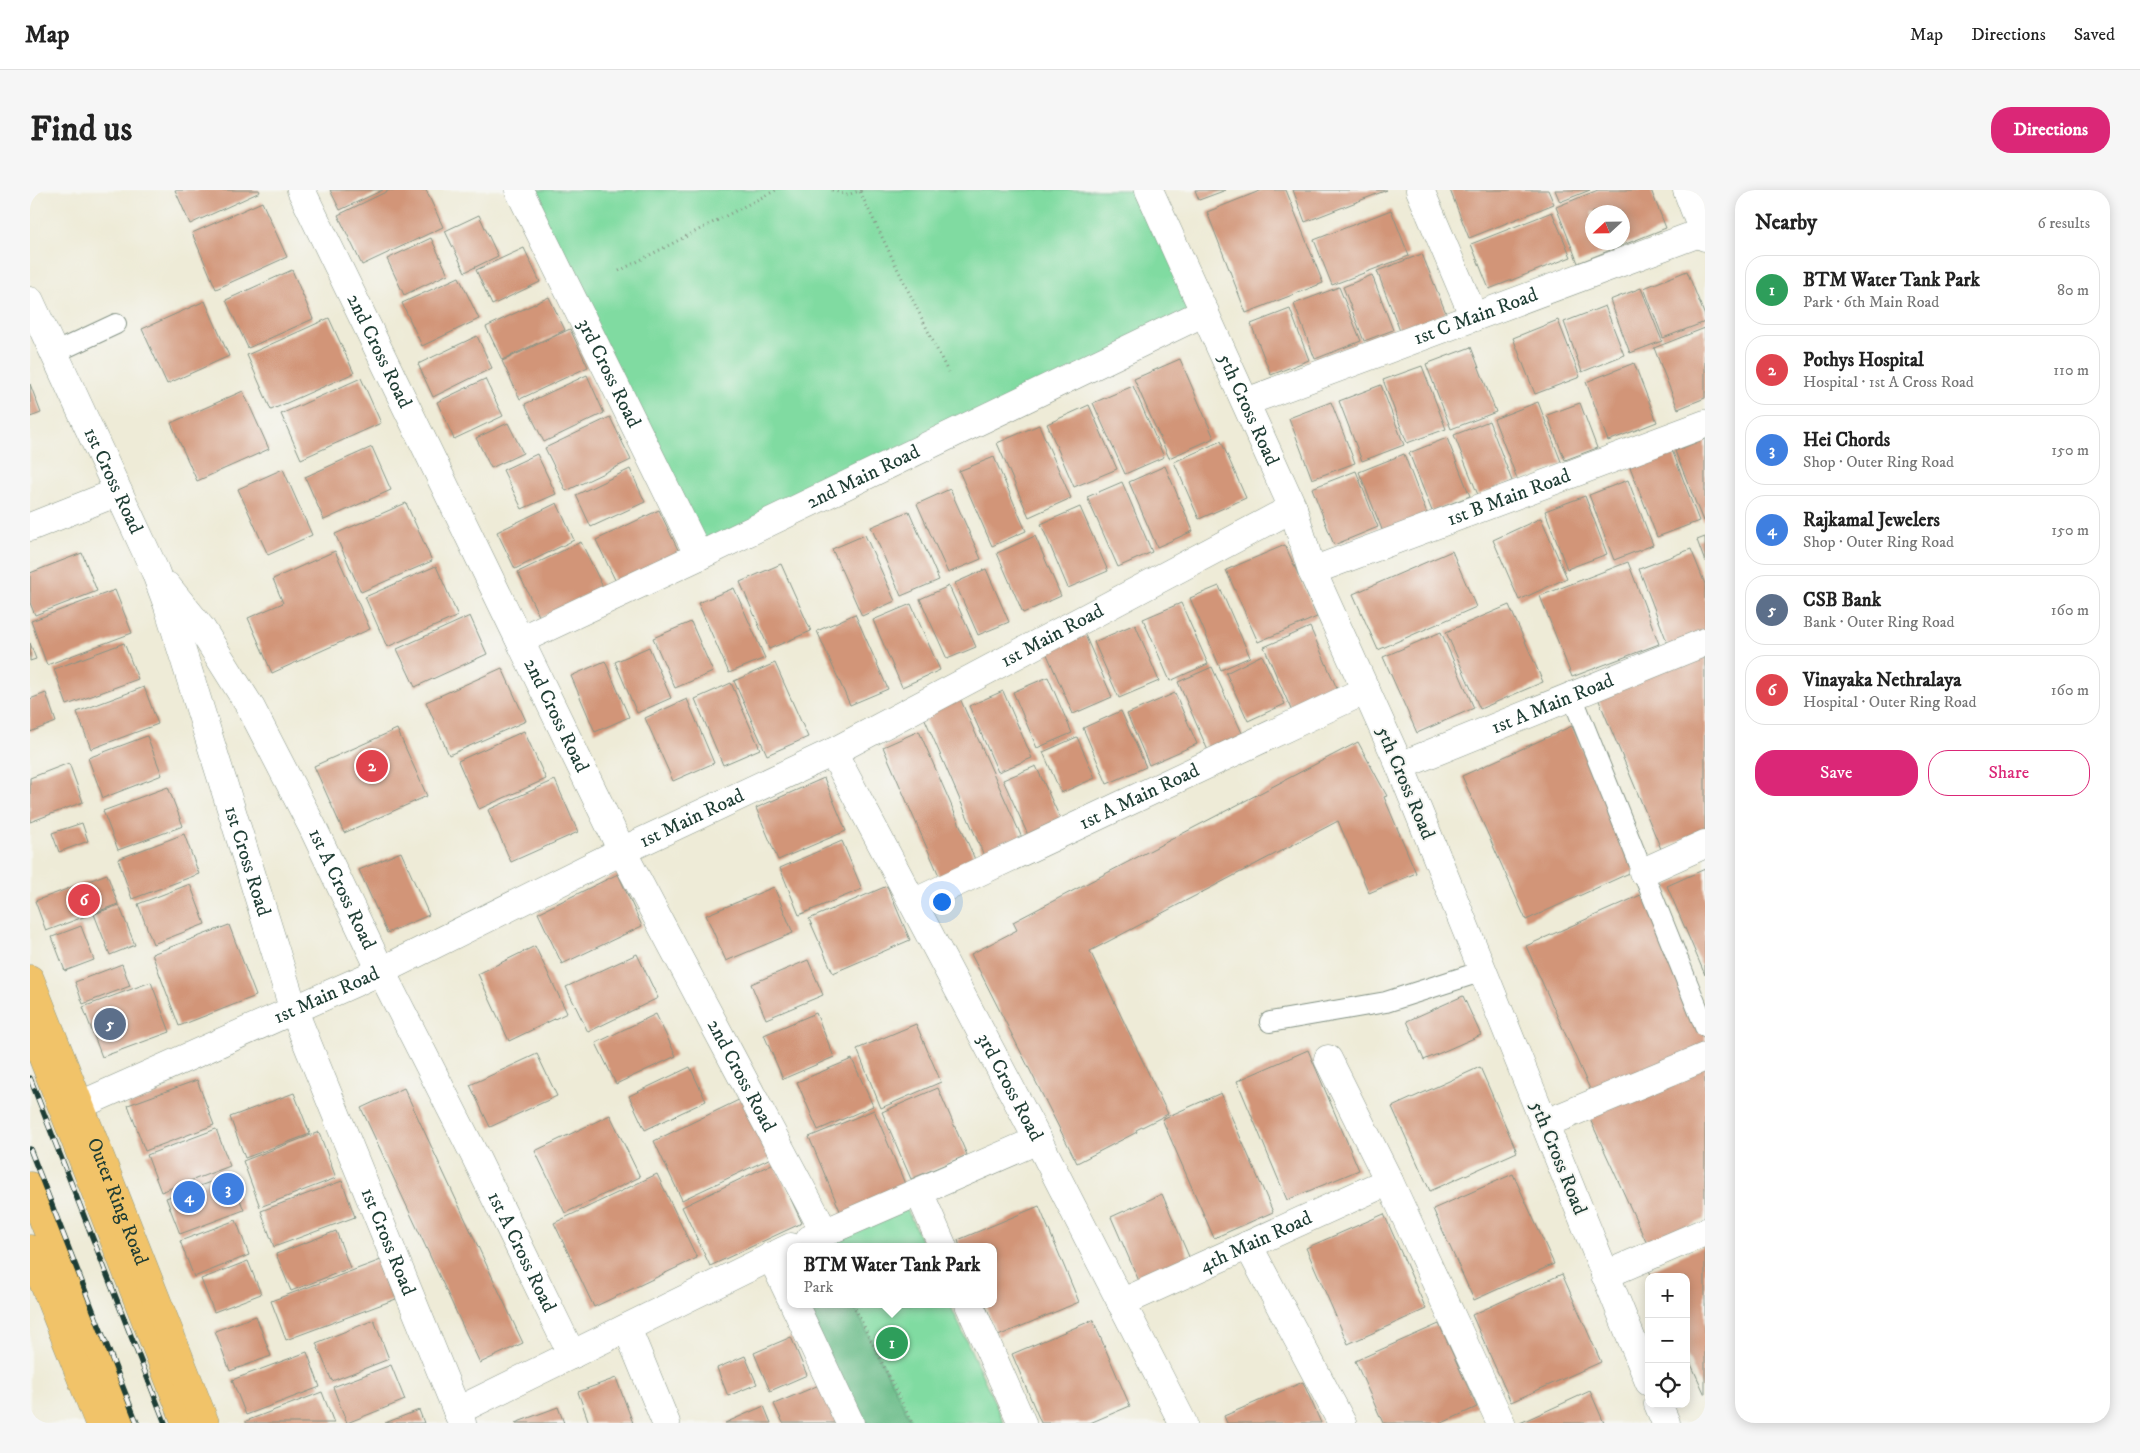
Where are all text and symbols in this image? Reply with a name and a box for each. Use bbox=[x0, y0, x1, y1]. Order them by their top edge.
text: Map bbox=[25, 20, 69, 50]
text: Map bbox=[1910, 24, 1943, 46]
text: Directions bbox=[1971, 24, 2046, 46]
text: Saved bbox=[2074, 24, 2115, 46]
button: Directions bbox=[1991, 107, 2110, 153]
text: Find us bbox=[30, 108, 132, 152]
north arrow bbox=[1585, 205, 1630, 250]
text: Nearby bbox=[1755, 210, 1817, 236]
text: 6 results bbox=[2037, 213, 2090, 233]
text: BTM Water Tank Park bbox=[1803, 269, 1980, 292]
text: 1 bbox=[1769, 280, 1775, 300]
text: 80 m bbox=[2057, 280, 2089, 300]
street label: 1st C Main Road bbox=[1410, 282, 1541, 351]
street label: 2nd Cross Road bbox=[341, 290, 418, 412]
text: Park · 6th Main Road bbox=[1803, 292, 1939, 312]
street label: 3rd Cross Road bbox=[572, 314, 646, 432]
street label: 5th Cross Road bbox=[1212, 349, 1285, 470]
text: Pothys Hospital bbox=[1803, 349, 1924, 372]
text: 2 bbox=[1768, 360, 1776, 380]
text: 110 m bbox=[2053, 360, 2089, 380]
text: Hospital · 1st A Cross Road bbox=[1803, 372, 1974, 392]
street label: 1st Cross Road bbox=[78, 424, 149, 538]
text: Hei Chords bbox=[1803, 429, 1890, 452]
street label: 2nd Main Road bbox=[803, 439, 924, 515]
text: 3 bbox=[1769, 440, 1775, 460]
text: 150 m bbox=[2051, 440, 2089, 460]
text: Shop · Outer Ring Road bbox=[1803, 452, 1954, 472]
street label: 1st B Main Road bbox=[1444, 463, 1574, 532]
text: Rajkamal Jewelers bbox=[1803, 509, 1940, 532]
text: 4 bbox=[1767, 520, 1777, 540]
text: 150 m bbox=[2051, 520, 2089, 540]
text: Shop · Outer Ring Road bbox=[1803, 532, 1954, 552]
text: CSB Bank bbox=[1803, 589, 1881, 612]
street label: 1st Main Road bbox=[996, 598, 1108, 673]
text: 5 bbox=[1768, 600, 1776, 620]
text: 160 m bbox=[2051, 600, 2089, 620]
text: Bank · Outer Ring Road bbox=[1803, 612, 1955, 632]
street label: 2nd Cross Road bbox=[518, 654, 594, 777]
street label: 1st A Main Road bbox=[1488, 668, 1617, 740]
text: Vinayaka Nethralaya bbox=[1803, 669, 1961, 692]
text: 6 bbox=[1768, 680, 1776, 700]
text: 160 m bbox=[2051, 680, 2089, 700]
text: Hospital · Outer Ring Road bbox=[1803, 692, 1977, 712]
street label: 5th Cross Road bbox=[1370, 723, 1440, 843]
pin: 2 bbox=[356, 747, 388, 785]
button: Save bbox=[1755, 750, 1918, 796]
button: Share bbox=[1928, 750, 2090, 796]
street label: 1st A Main Road bbox=[1075, 758, 1203, 836]
street label: 1st Main Road bbox=[635, 783, 748, 854]
street label: 1st Cross Road bbox=[218, 803, 276, 919]
street label: 1st A Cross Road bbox=[303, 824, 381, 954]
pin: 6 bbox=[68, 881, 100, 919]
your location bbox=[929, 889, 955, 915]
street label: 1st Main Road bbox=[270, 961, 383, 1030]
pin: 5 bbox=[94, 1005, 126, 1043]
street label: 2nd Cross Road bbox=[701, 1015, 781, 1136]
street label: 3rd Cross Road bbox=[971, 1029, 1049, 1145]
street label: 5th Cross Road bbox=[1524, 1097, 1592, 1219]
street label: Outer Ring Road bbox=[81, 1134, 154, 1269]
pin: 3 bbox=[212, 1170, 244, 1208]
pin: 4 bbox=[173, 1178, 205, 1216]
street label: 1st Cross Road bbox=[355, 1184, 421, 1299]
street label: 1st A Cross Road bbox=[482, 1187, 562, 1316]
street label: 4th Main Road bbox=[1196, 1205, 1316, 1278]
popup bbox=[787, 1243, 997, 1308]
text: BTM Water Tank Park bbox=[804, 1254, 980, 1277]
map controls bbox=[1645, 1273, 1690, 1408]
button: + bbox=[1645, 1273, 1690, 1318]
text: Park bbox=[804, 1277, 833, 1297]
button: − bbox=[1645, 1318, 1690, 1363]
pin: 1 bbox=[876, 1324, 908, 1362]
button: locate bbox=[1645, 1363, 1690, 1408]

